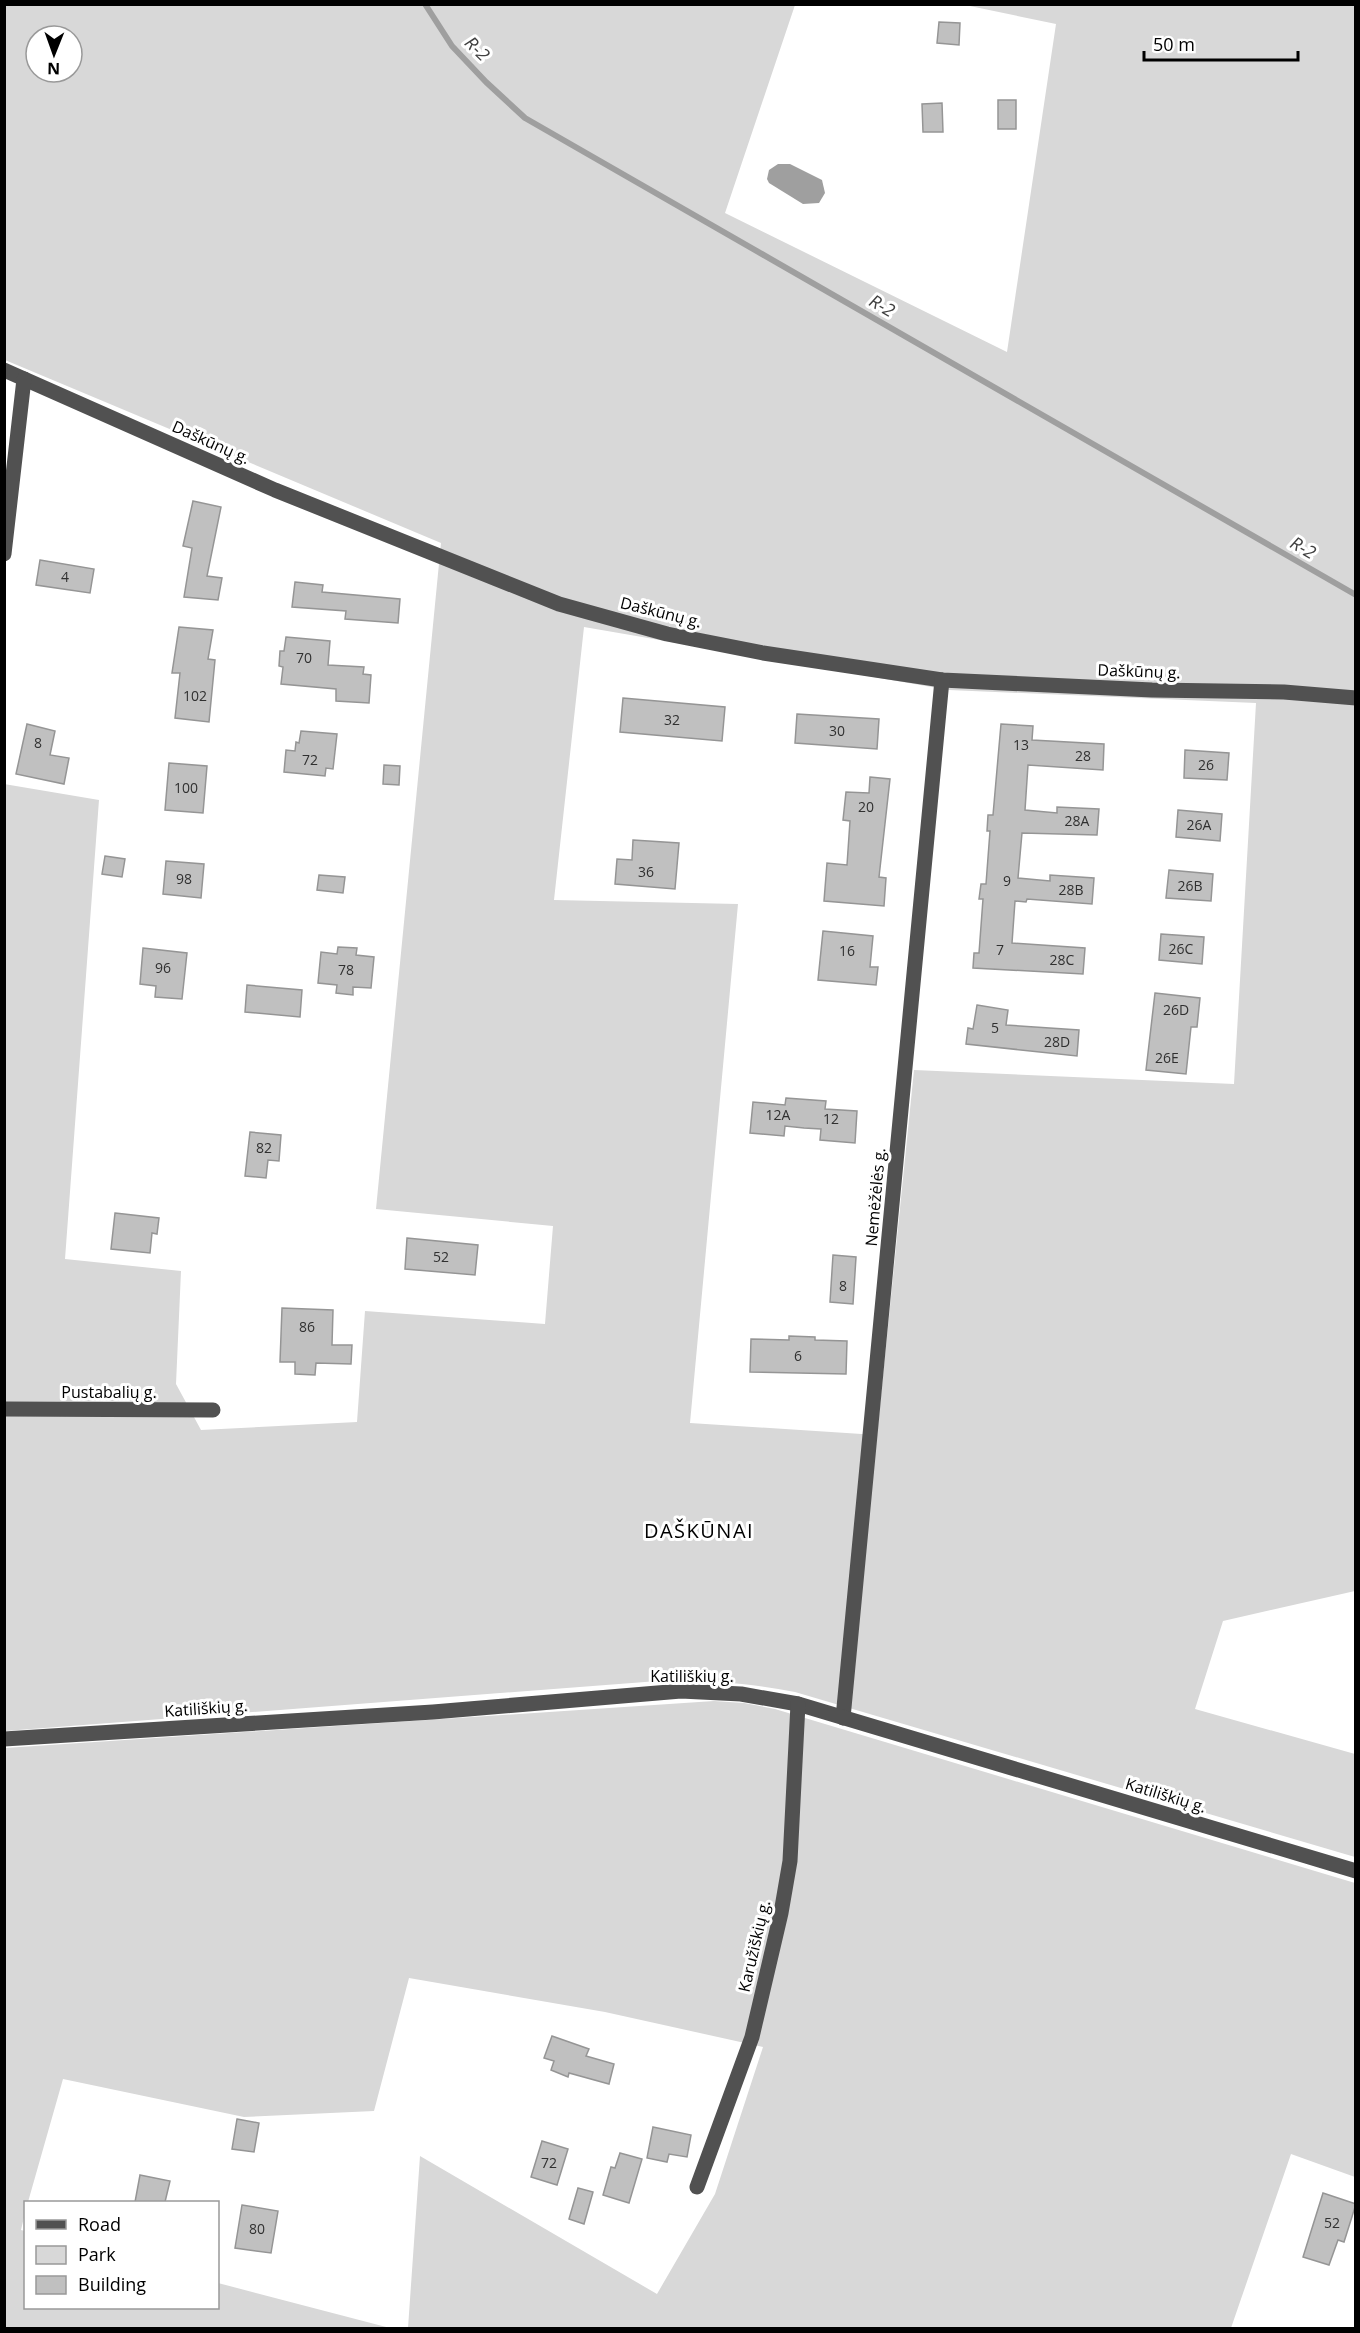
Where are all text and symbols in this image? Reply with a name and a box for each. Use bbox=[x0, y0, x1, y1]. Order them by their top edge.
north arrow bbox=[24, 24, 84, 84]
scale bar bbox=[1144, 24, 1298, 62]
water label: R-2 bbox=[460, 31, 495, 66]
text: 50 m bbox=[1153, 32, 1195, 56]
text: N bbox=[47, 58, 60, 80]
water label: R-2 bbox=[865, 288, 900, 322]
street label: Daškūnų g. bbox=[169, 415, 253, 469]
water label: R-2 bbox=[1286, 530, 1321, 564]
house number: 4 bbox=[61, 567, 69, 586]
street label: Daškūnų g. bbox=[618, 591, 704, 633]
house number: 70 bbox=[296, 648, 312, 667]
street label: Daškūnų g. bbox=[1097, 659, 1181, 683]
house number: 102 bbox=[183, 686, 207, 705]
house number: 32 bbox=[664, 710, 680, 729]
house number: 30 bbox=[829, 721, 845, 740]
house number: 8 bbox=[34, 733, 42, 752]
house number: 13 bbox=[1013, 735, 1029, 754]
house number: 28 bbox=[1075, 746, 1091, 765]
house number: 72 bbox=[302, 750, 318, 769]
house number: 26 bbox=[1198, 755, 1214, 774]
house number: 100 bbox=[174, 778, 198, 797]
house number: 20 bbox=[858, 797, 874, 816]
house number: 28A bbox=[1065, 811, 1090, 830]
house number: 26A bbox=[1187, 815, 1212, 834]
house number: 36 bbox=[638, 862, 654, 881]
house number: 98 bbox=[176, 869, 192, 888]
house number: 9 bbox=[1003, 871, 1011, 890]
house number: 26B bbox=[1177, 876, 1203, 895]
house number: 28B bbox=[1058, 880, 1084, 899]
house number: 26C bbox=[1169, 939, 1194, 958]
house number: 7 bbox=[996, 940, 1004, 959]
house number: 16 bbox=[839, 941, 855, 960]
house number: 28C bbox=[1050, 950, 1075, 969]
house number: 96 bbox=[155, 958, 171, 977]
house number: 78 bbox=[338, 960, 354, 979]
house number: 26D bbox=[1163, 1000, 1189, 1019]
house number: 5 bbox=[991, 1018, 999, 1037]
house number: 28D bbox=[1044, 1032, 1070, 1051]
house number: 26E bbox=[1155, 1048, 1179, 1067]
house number: 12A bbox=[766, 1105, 791, 1124]
house number: 12 bbox=[823, 1109, 839, 1128]
house number: 82 bbox=[256, 1138, 272, 1157]
street label: Nemėžėlės g. bbox=[860, 1147, 890, 1247]
house number: 52 bbox=[433, 1247, 449, 1266]
house number: 8 bbox=[839, 1276, 847, 1295]
house number: 86 bbox=[299, 1317, 315, 1336]
house number: 6 bbox=[794, 1346, 802, 1365]
street label: Pustabalių g. bbox=[61, 1381, 157, 1403]
district label: DAŠKŪNAI bbox=[644, 1517, 754, 1544]
street label: Katiliškių g. bbox=[650, 1665, 734, 1687]
street label: Katiliškių g. bbox=[164, 1694, 248, 1722]
street label: Katiliškių g. bbox=[1123, 1772, 1209, 1818]
street label: Karužiškių g. bbox=[733, 1898, 775, 1994]
house number: 72 bbox=[541, 2153, 557, 2172]
legend bbox=[24, 2201, 219, 2309]
text: Road bbox=[78, 2212, 121, 2236]
house number: 52 bbox=[1324, 2213, 1340, 2232]
house number: 80 bbox=[249, 2219, 265, 2238]
text: Park bbox=[78, 2242, 116, 2266]
text: Building bbox=[78, 2272, 146, 2296]

